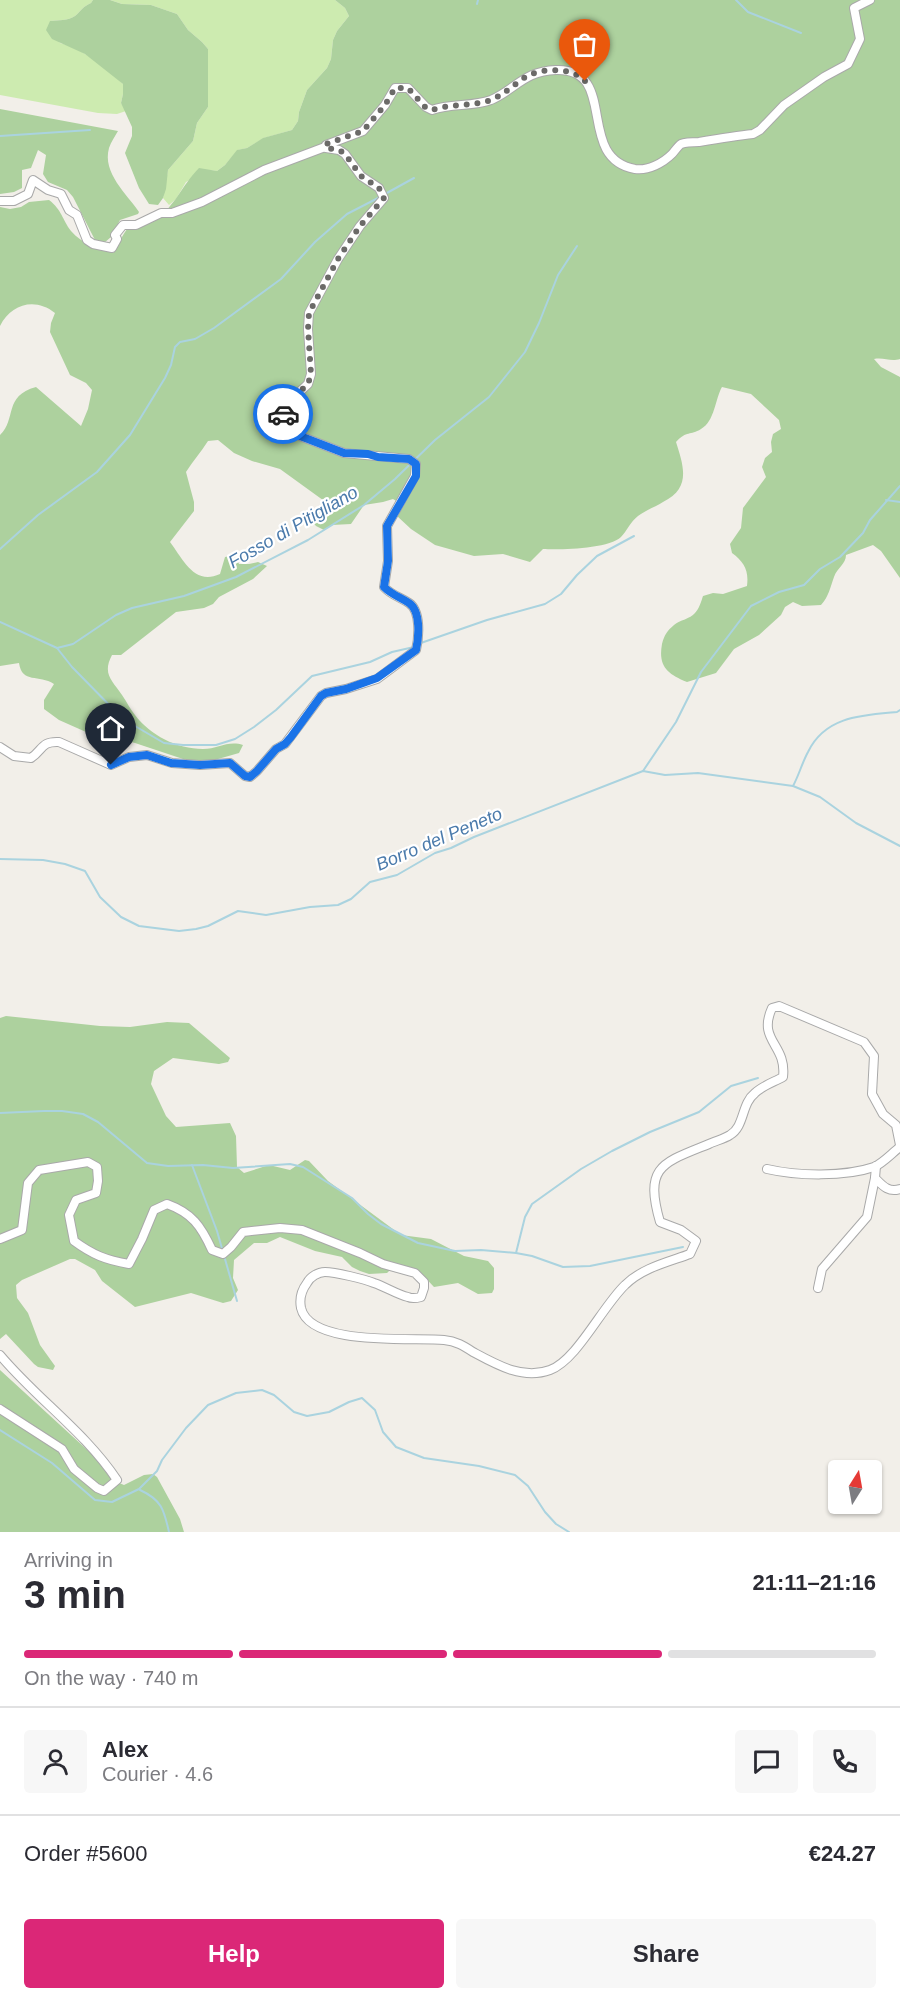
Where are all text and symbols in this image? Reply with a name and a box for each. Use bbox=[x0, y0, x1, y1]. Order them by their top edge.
pin bbox=[559, 19, 610, 81]
icon: bag bbox=[568, 28, 601, 61]
courier bbox=[253, 384, 313, 444]
icon: car bbox=[267, 398, 300, 431]
water label: Fosso di Pitigliano bbox=[225, 482, 361, 572]
pin bbox=[85, 703, 136, 765]
icon: home bbox=[94, 712, 127, 745]
water label: Borro del Peneto bbox=[373, 803, 505, 875]
north arrow bbox=[828, 1460, 882, 1514]
map controls bbox=[828, 1460, 882, 1514]
text: Arriving in bbox=[24, 1549, 113, 1571]
text: 21:11–21:16 bbox=[752, 1570, 876, 1595]
text: 3 min bbox=[24, 1573, 126, 1616]
text: On the way · 740 m bbox=[24, 1667, 199, 1689]
button: person bbox=[24, 1730, 87, 1793]
button: chat bbox=[735, 1730, 798, 1793]
button: phone bbox=[813, 1730, 876, 1793]
text: Alex bbox=[102, 1737, 148, 1762]
text: Courier · 4.6 bbox=[102, 1763, 213, 1785]
text: Order #5600 bbox=[24, 1841, 148, 1866]
text: €24.27 bbox=[809, 1841, 876, 1866]
button: Help bbox=[24, 1919, 444, 1988]
button: Share bbox=[456, 1919, 876, 1988]

